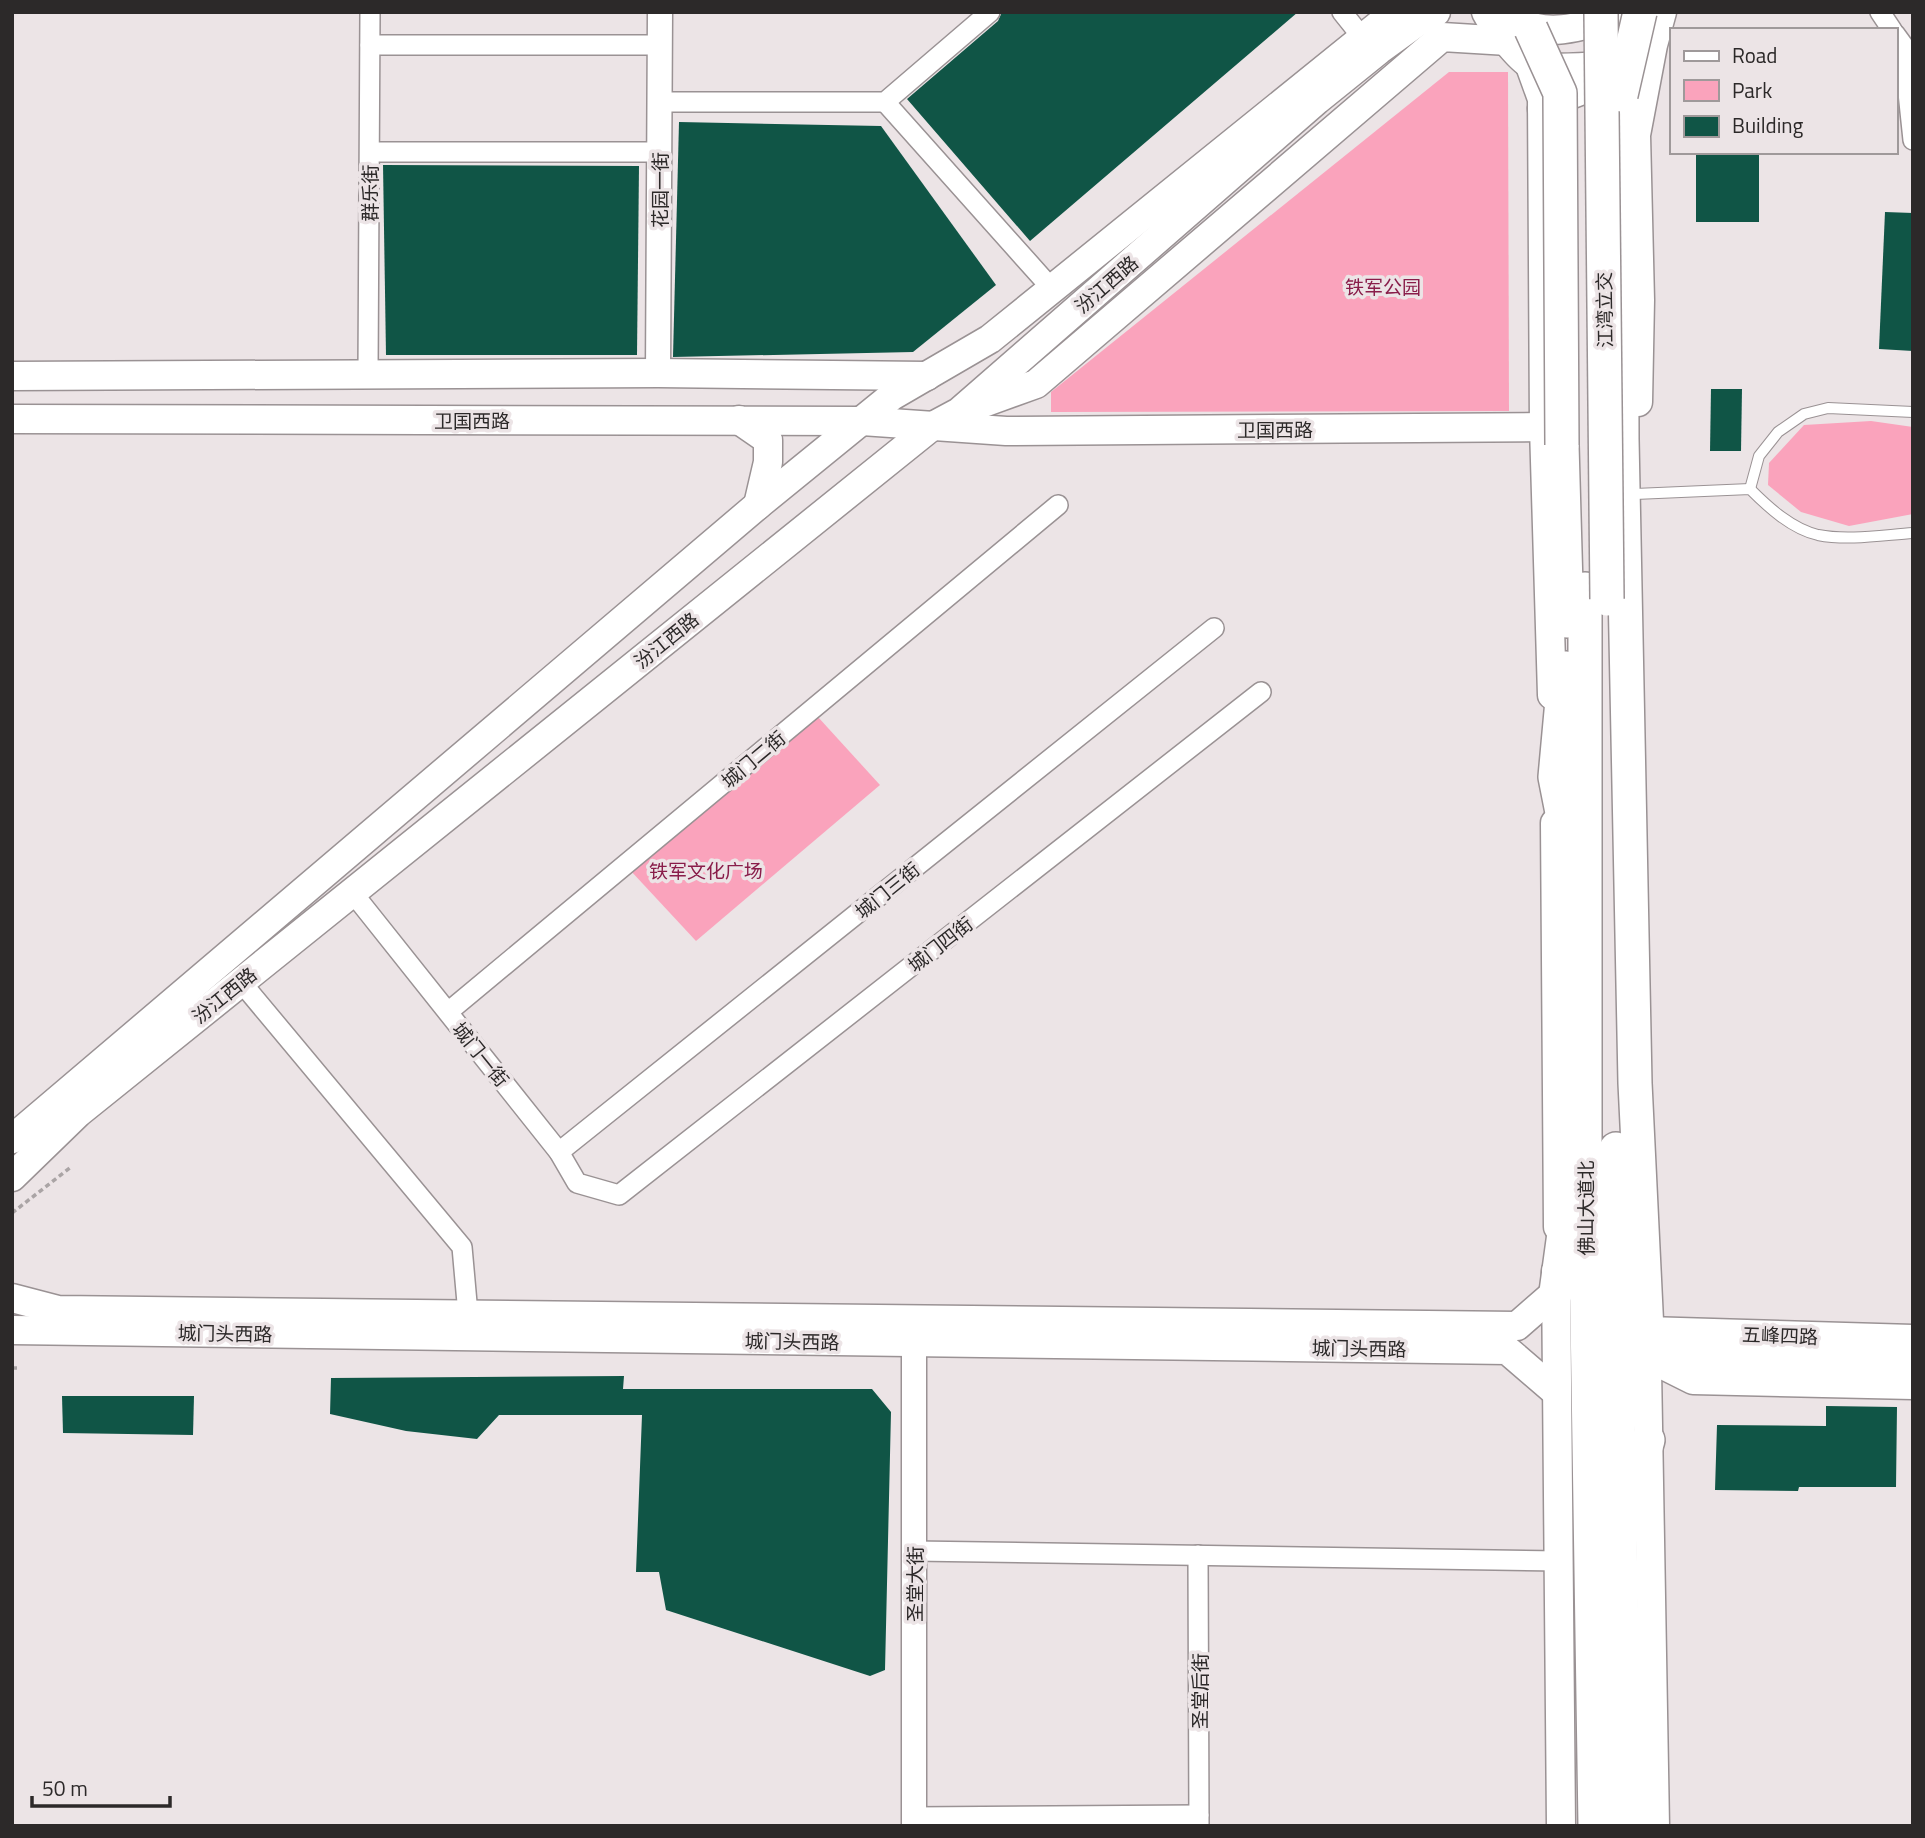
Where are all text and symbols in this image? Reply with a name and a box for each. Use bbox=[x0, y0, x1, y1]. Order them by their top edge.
legend bbox=[1670, 28, 1897, 154]
text: Road bbox=[1732, 39, 1777, 71]
text: Park bbox=[1732, 74, 1772, 106]
text: Building bbox=[1732, 109, 1804, 141]
street label: 花园一街 bbox=[645, 152, 674, 228]
street label: 群乐街 bbox=[355, 164, 384, 222]
street label: 汾江西路 bbox=[1068, 248, 1144, 320]
park label: 铁军公园 bbox=[1345, 272, 1421, 301]
street label: 江湾立交 bbox=[1589, 272, 1619, 348]
street label: 卫国西路 bbox=[434, 406, 510, 435]
street label: 卫国西路 bbox=[1237, 415, 1313, 444]
street label: 汾江西路 bbox=[627, 605, 705, 675]
street label: 城门二街 bbox=[715, 723, 791, 795]
street label: 城门三街 bbox=[848, 855, 926, 925]
park label: 铁军文化广场 bbox=[649, 856, 763, 885]
street label: 城门四街 bbox=[901, 909, 979, 979]
street label: 汾江西路 bbox=[185, 960, 263, 1030]
street label: 城门一街 bbox=[446, 1015, 516, 1093]
street label: 佛山大道北 bbox=[1571, 1160, 1600, 1256]
street label: 城门头西路 bbox=[177, 1318, 273, 1348]
street label: 五峰四路 bbox=[1742, 1319, 1818, 1351]
street label: 城门头西路 bbox=[744, 1326, 840, 1356]
street label: 城门头西路 bbox=[1311, 1333, 1407, 1363]
street label: 圣堂大街 bbox=[900, 1546, 929, 1622]
street label: 圣堂后街 bbox=[1185, 1653, 1214, 1729]
scale bar bbox=[32, 1764, 170, 1808]
text: 50 m bbox=[42, 1772, 88, 1804]

